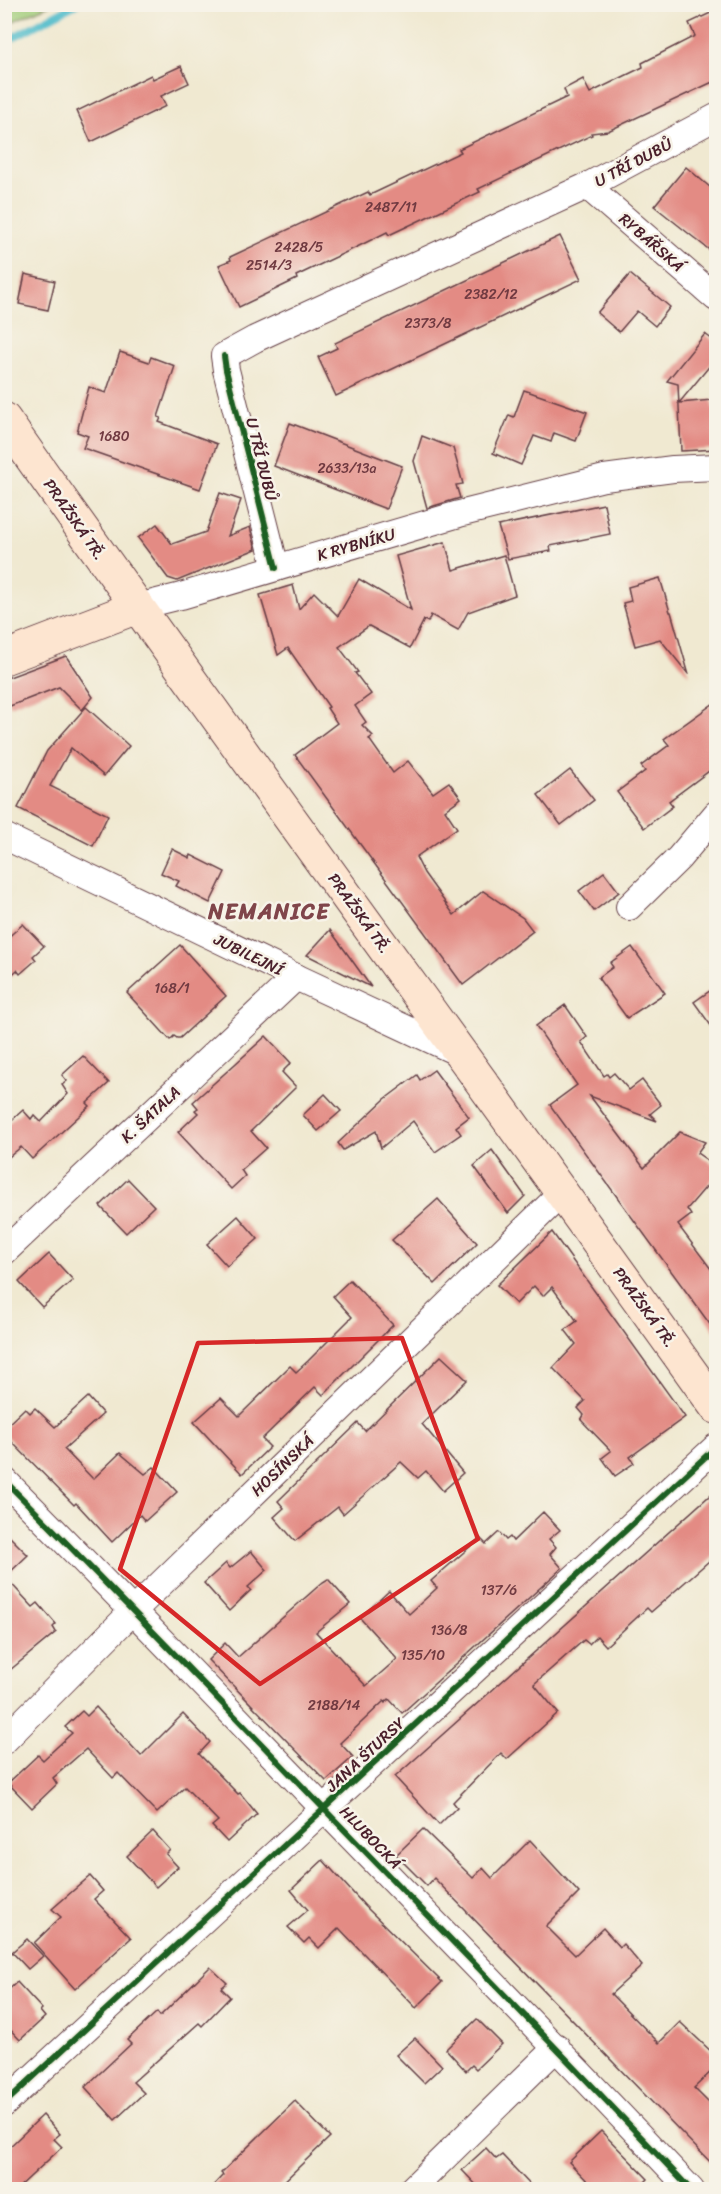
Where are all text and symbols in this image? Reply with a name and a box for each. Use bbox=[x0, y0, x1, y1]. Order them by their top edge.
street label: U TŘÍ DUBŮ bbox=[589, 130, 678, 195]
house number: 2487/11 bbox=[365, 195, 417, 220]
street label: RYBÁŘSKÁ bbox=[612, 205, 693, 281]
house number: 2428/5 bbox=[275, 235, 324, 260]
house number: 2514/3 bbox=[246, 253, 292, 278]
house number: 2382/12 bbox=[464, 282, 518, 307]
house number: 2373/8 bbox=[405, 311, 452, 336]
street label: U TŘÍ DUBŮ bbox=[237, 414, 286, 504]
house number: 1680 bbox=[98, 424, 130, 449]
house number: 2633/13a bbox=[317, 456, 377, 481]
street label: PRAŽSKÁ TŘ. bbox=[36, 472, 114, 566]
street label: K RYBNÍKU bbox=[314, 519, 399, 569]
street label: PRAŽSKÁ TŘ. bbox=[320, 867, 399, 960]
district label: NEMANICE bbox=[207, 892, 330, 931]
street label: JUBILEJNÍ bbox=[208, 925, 290, 985]
house number: 168/1 bbox=[154, 976, 190, 1001]
street label: K. ŠATALA bbox=[113, 1079, 187, 1150]
street label: PRAŽSKÁ TŘ. bbox=[605, 1261, 684, 1354]
street label: HOSÍNSKÁ bbox=[244, 1426, 323, 1503]
house number: 137/6 bbox=[481, 1578, 517, 1603]
house number: 136/8 bbox=[430, 1618, 468, 1643]
house number: 135/10 bbox=[401, 1643, 445, 1668]
house number: 2188/14 bbox=[308, 1693, 361, 1718]
street label: JANA ŠTURSY bbox=[318, 1709, 412, 1800]
street label: HLUBOCKÁ bbox=[332, 1798, 411, 1878]

